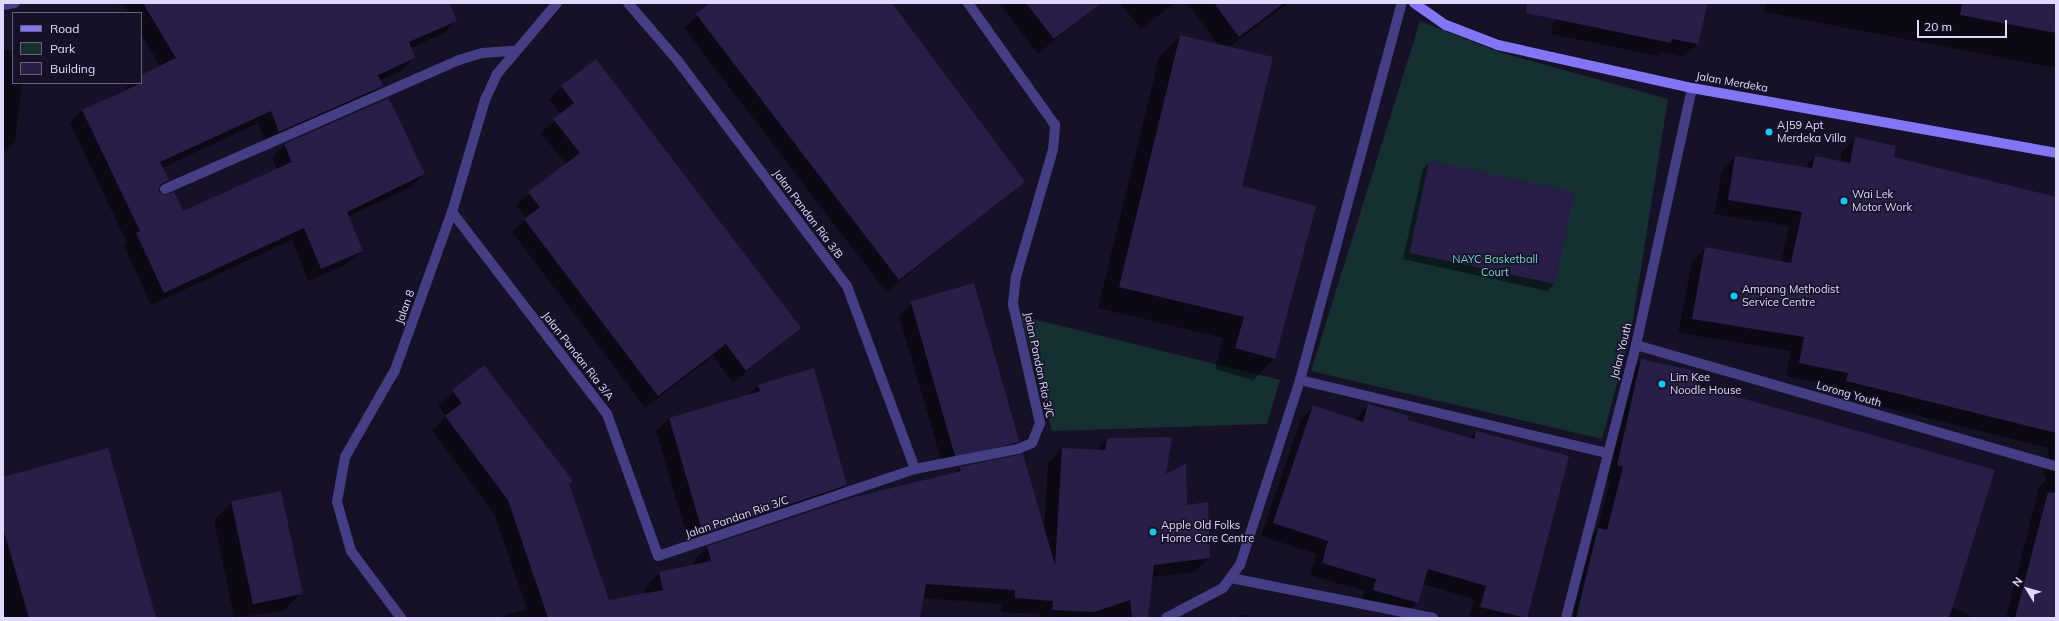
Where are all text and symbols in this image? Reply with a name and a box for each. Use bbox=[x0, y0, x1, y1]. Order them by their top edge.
legend bbox=[12, 12, 142, 84]
scale bar bbox=[1919, 12, 2009, 38]
text: 20 m bbox=[1924, 19, 1952, 34]
text: Road bbox=[50, 21, 79, 36]
text: Park bbox=[50, 41, 75, 56]
text: Building bbox=[50, 61, 95, 76]
street label: Jalan Merdeka bbox=[1695, 69, 1769, 95]
place label: AJ59 Apt Merdeka Villa bbox=[1777, 119, 1846, 145]
marker: AJ59 Apt Merdeka Villa bbox=[1764, 127, 1774, 137]
street label: Jalan Pandan Ria 3/B bbox=[770, 167, 846, 261]
place label: Wai Lek Motor Work bbox=[1852, 188, 1912, 214]
marker: Wai Lek Motor Work bbox=[1839, 196, 1849, 206]
park label: NAYC Basketball Court bbox=[1452, 253, 1538, 279]
place label: Ampang Methodist Service Centre bbox=[1742, 283, 1839, 309]
street label: Jalan 8 bbox=[393, 288, 417, 326]
marker: Ampang Methodist Service Centre bbox=[1729, 291, 1739, 301]
street label: Jalan Pandan Ria 3/A bbox=[539, 309, 617, 403]
street label: Jalan Pandan Ria 3/C bbox=[1021, 311, 1057, 419]
street label: Jalan Youth bbox=[1608, 322, 1634, 380]
place label: Lim Kee Noodle House bbox=[1670, 371, 1741, 397]
street label: Lorong Youth bbox=[1815, 378, 1883, 410]
marker: Lim Kee Noodle House bbox=[1657, 379, 1667, 389]
street label: Jalan Pandan Ria 3/C bbox=[684, 493, 790, 541]
place label: Apple Old Folks Home Care Centre bbox=[1161, 519, 1254, 545]
marker: Apple Old Folks Home Care Centre bbox=[1148, 527, 1158, 537]
north arrow bbox=[2007, 569, 2047, 609]
text: N bbox=[2009, 574, 2026, 589]

